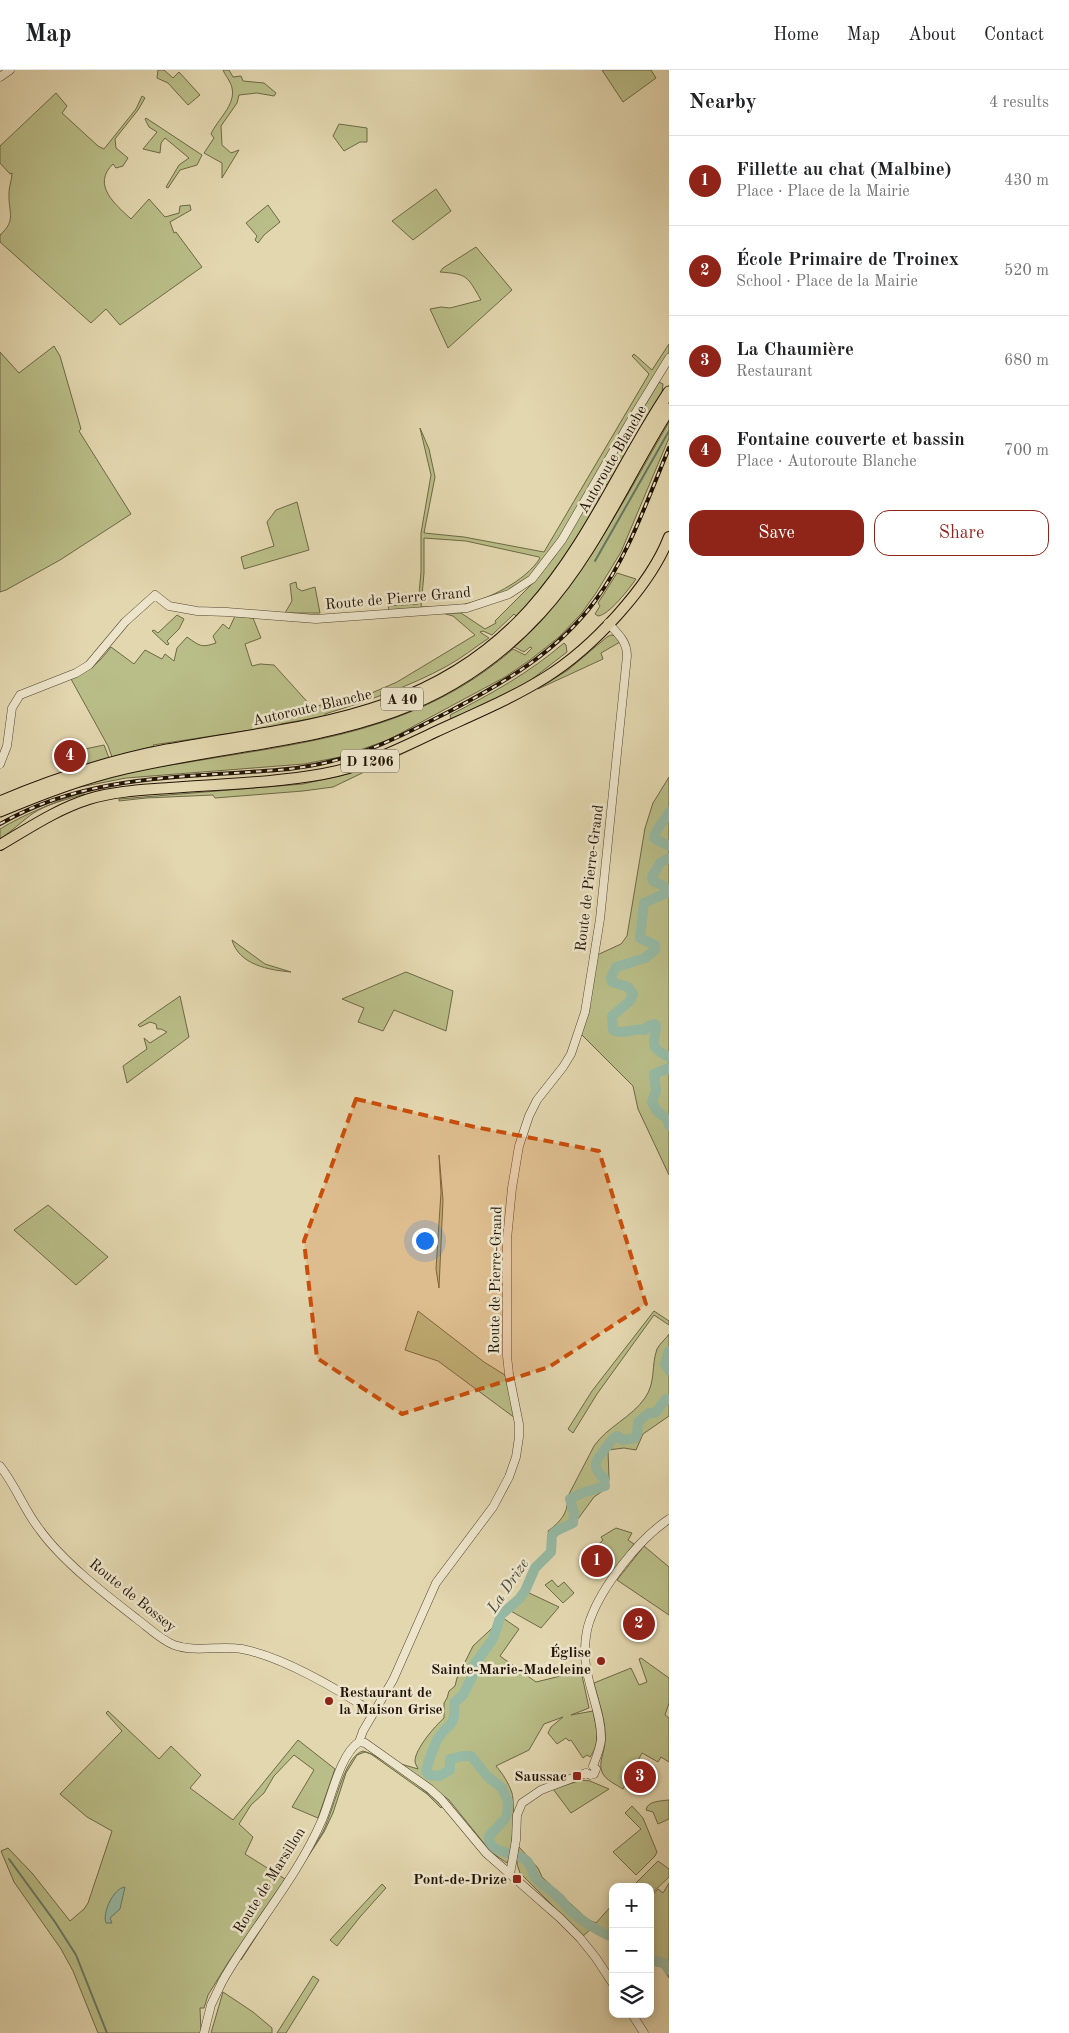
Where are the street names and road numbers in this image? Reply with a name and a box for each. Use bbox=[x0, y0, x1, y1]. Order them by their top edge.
street label: Autoroute Blanche bbox=[576, 403, 650, 516]
street label: Route de Pierre Grand bbox=[325, 586, 472, 613]
street label: Autoroute Blanche bbox=[251, 687, 373, 729]
road number: A 40 bbox=[381, 688, 423, 710]
road number: D 1206 bbox=[341, 749, 399, 772]
street label: Route de Pierre-Grand bbox=[574, 804, 607, 952]
street label: Route de Pierre-Grand bbox=[488, 1206, 505, 1354]
street label: Route de Bossey bbox=[86, 1557, 178, 1636]
street label: Route de Marsillon bbox=[232, 1825, 309, 1936]

